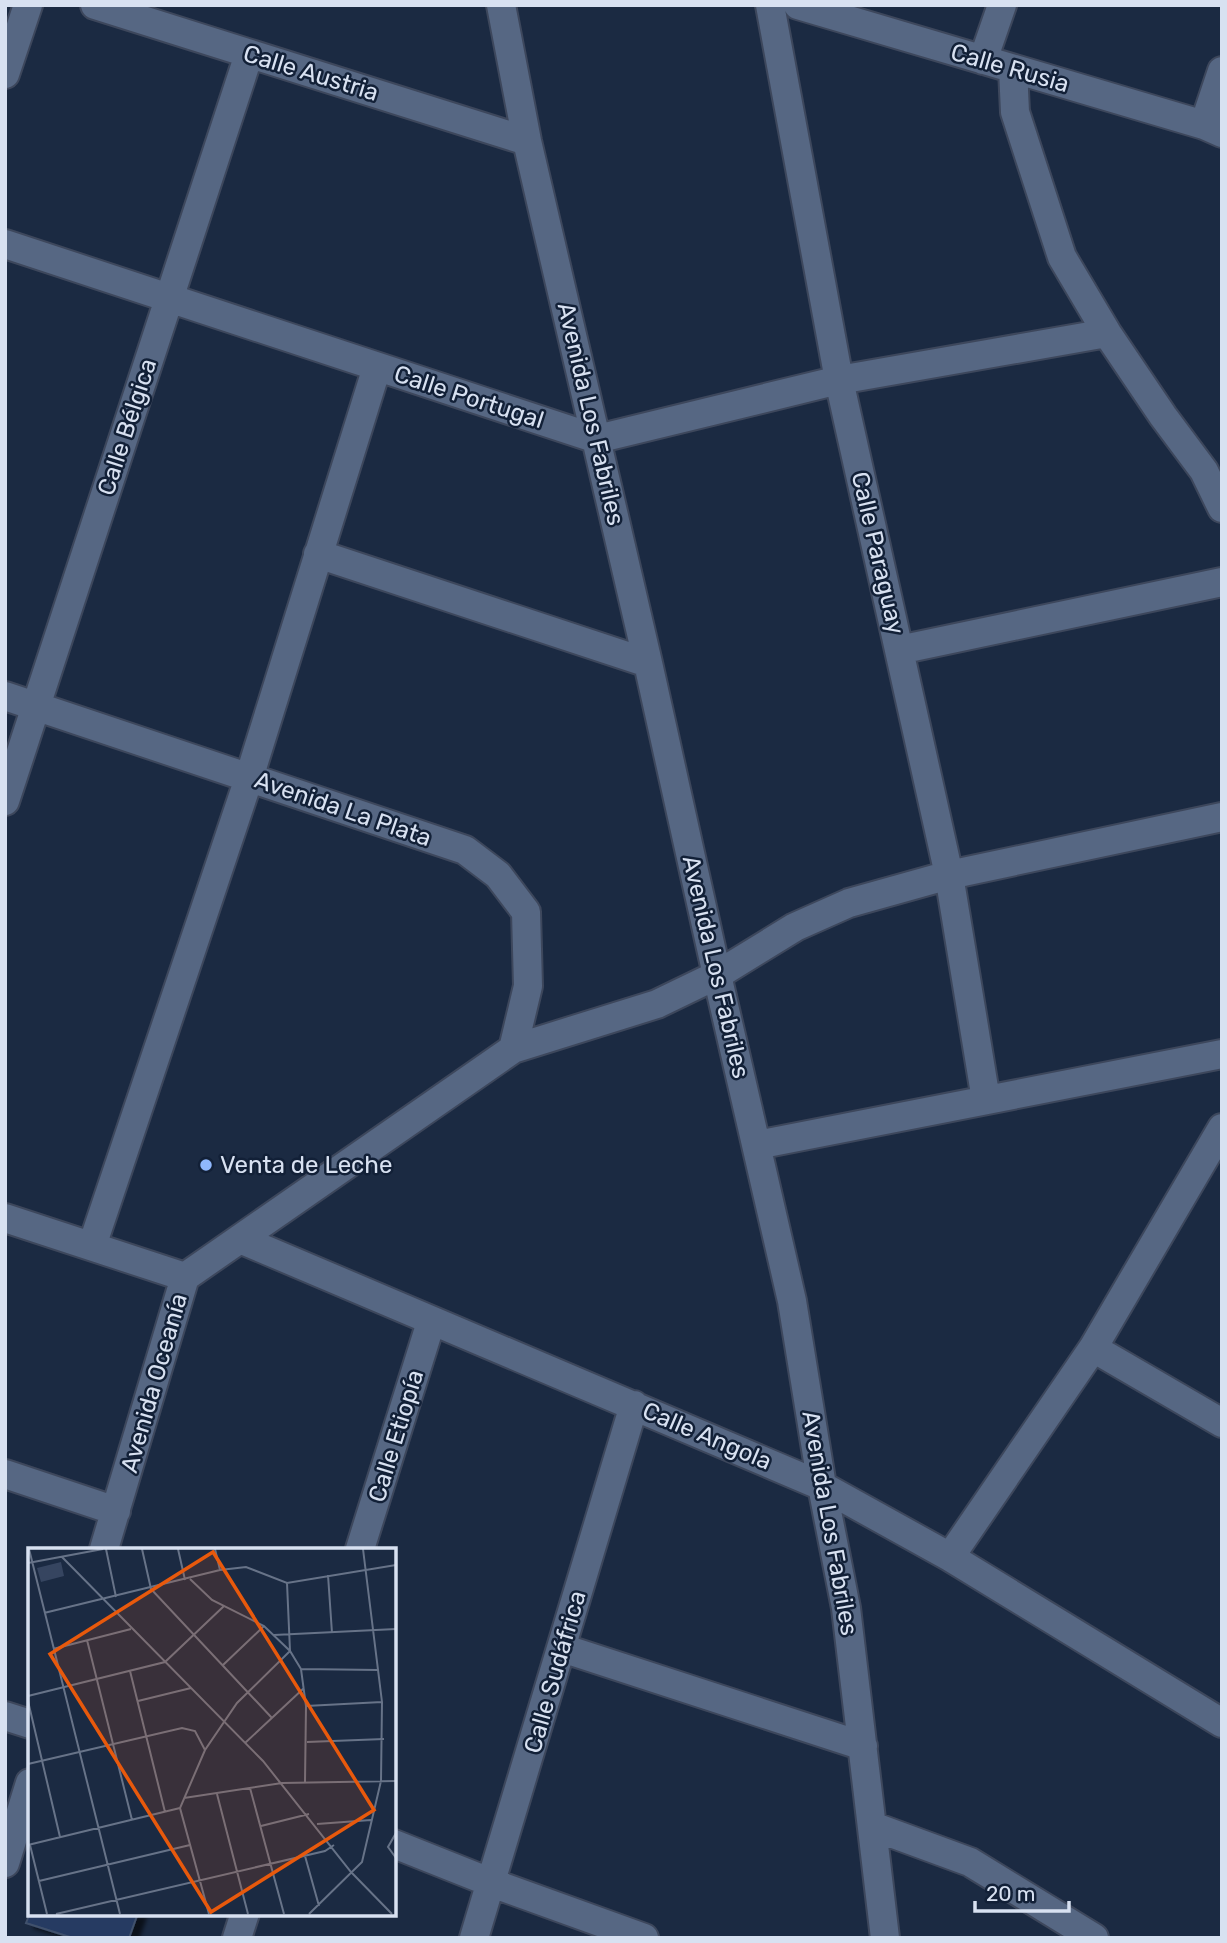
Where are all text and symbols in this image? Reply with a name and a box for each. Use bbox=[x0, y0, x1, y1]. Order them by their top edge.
street label: Calle Rusia bbox=[948, 38, 1072, 98]
street label: Calle Austria bbox=[240, 39, 382, 107]
street label: Avenida Los Fabriles bbox=[552, 300, 630, 528]
street label: Calle Bélgica bbox=[92, 355, 162, 499]
street label: Calle Portugal bbox=[391, 360, 547, 434]
street label: Calle Paraguay bbox=[846, 469, 910, 637]
street label: Avenida La Plata bbox=[251, 766, 435, 852]
street label: Avenida Los Fabriles bbox=[677, 853, 755, 1081]
place label: Venta de Leche bbox=[220, 1151, 392, 1179]
marker: Venta de Leche bbox=[198, 1157, 214, 1173]
street label: Avenida Oceanía bbox=[115, 1290, 193, 1476]
street label: Calle Etiopía bbox=[363, 1366, 429, 1506]
street label: Calle Angola bbox=[638, 1396, 776, 1476]
street label: Avenida Los Fabriles bbox=[796, 1408, 864, 1638]
inset map bbox=[28, 1548, 396, 1915]
street label: Calle Sudáfrica bbox=[518, 1588, 592, 1756]
scale bar bbox=[975, 1870, 1070, 1914]
text: 20 m bbox=[986, 1881, 1035, 1906]

